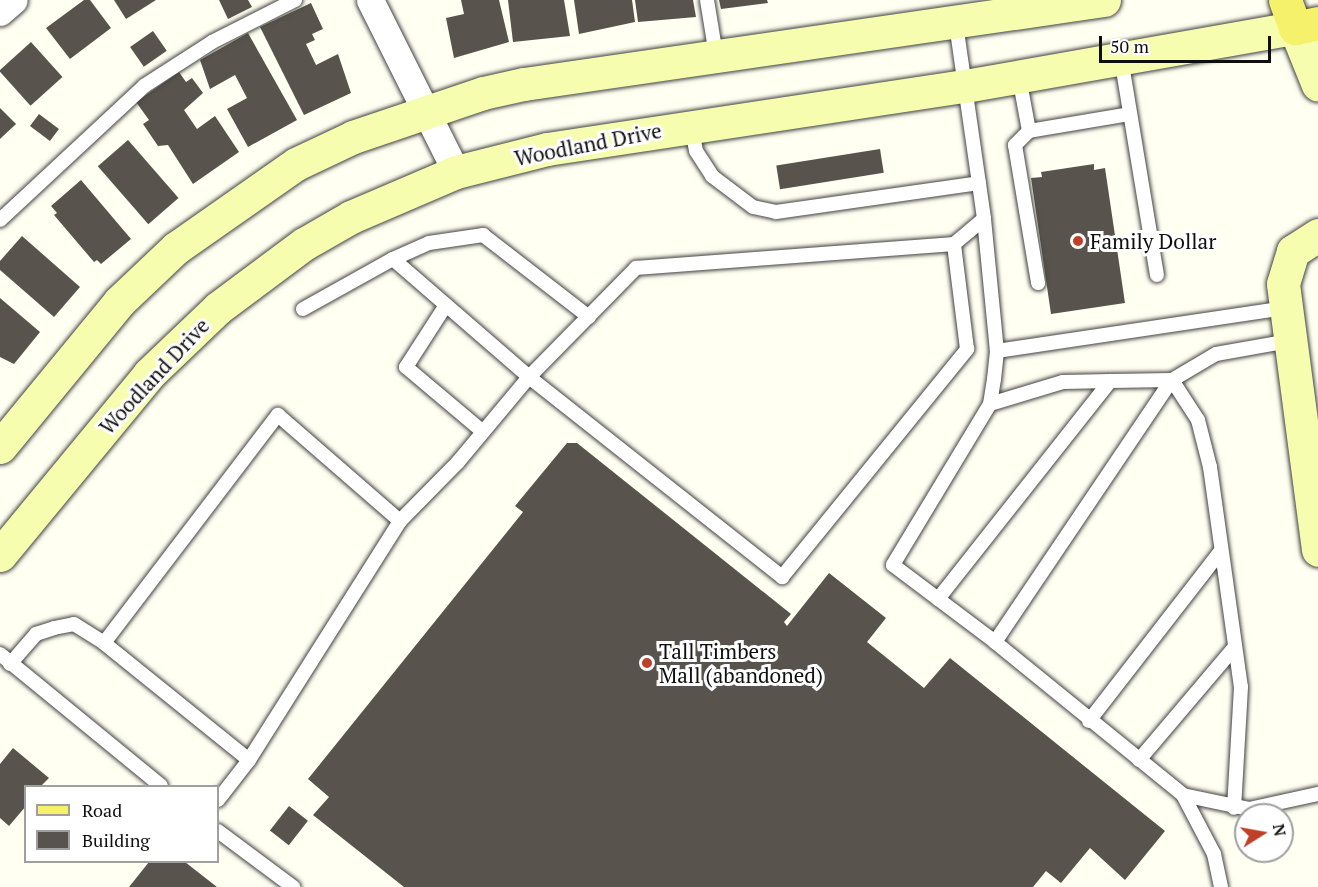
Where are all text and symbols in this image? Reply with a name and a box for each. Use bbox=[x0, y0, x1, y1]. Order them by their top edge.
scale bar bbox=[1102, 24, 1274, 62]
text: 50 m bbox=[1110, 34, 1149, 58]
street label: Woodland Drive bbox=[512, 117, 664, 171]
place label: Family Dollar bbox=[1090, 228, 1216, 254]
marker: Family Dollar bbox=[1071, 234, 1085, 248]
street label: Woodland Drive bbox=[94, 313, 214, 439]
place label: Tall Timbers Mall (abandoned) bbox=[659, 638, 823, 688]
marker: Tall Timbers Mall (abandoned) bbox=[640, 656, 654, 670]
legend bbox=[24, 785, 219, 863]
text: Road bbox=[82, 798, 122, 822]
north arrow bbox=[1234, 803, 1294, 863]
text: N bbox=[1268, 822, 1292, 838]
text: Building bbox=[82, 828, 150, 852]

